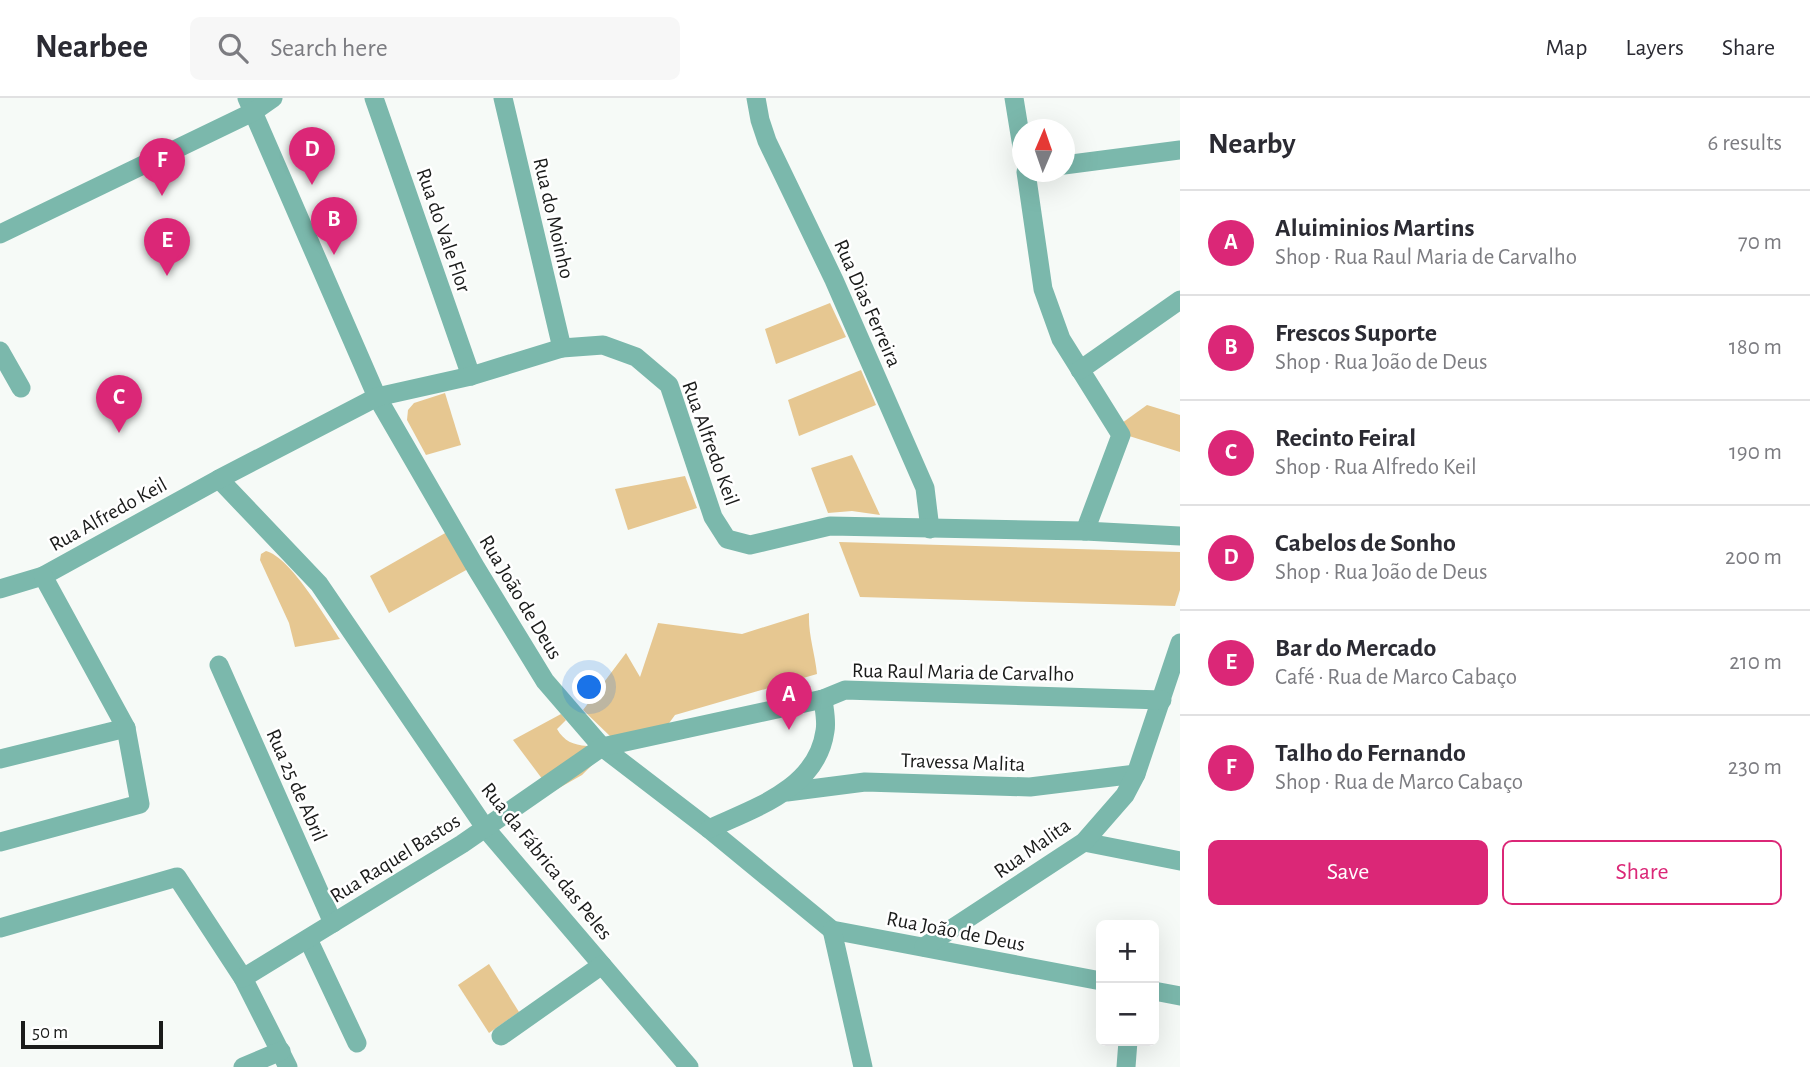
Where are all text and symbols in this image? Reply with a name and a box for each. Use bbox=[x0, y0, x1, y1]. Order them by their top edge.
search box bbox=[190, 17, 680, 80]
icon: search bbox=[214, 29, 252, 67]
text: Nearbee bbox=[35, 31, 148, 64]
text: Search here bbox=[270, 35, 388, 61]
text: Map bbox=[1545, 36, 1587, 60]
text: Layers bbox=[1625, 36, 1684, 60]
text: Share bbox=[1722, 36, 1775, 60]
north arrow bbox=[1012, 119, 1075, 182]
pin: D bbox=[289, 127, 335, 185]
text: Nearby bbox=[1208, 129, 1296, 159]
text: 6 results bbox=[1708, 132, 1782, 155]
pin: F bbox=[139, 138, 185, 196]
street label: Rua do Moinho bbox=[529, 156, 578, 281]
street label: Rua do Vale Flor bbox=[412, 165, 475, 295]
pin: B bbox=[311, 197, 357, 255]
text: Aluiminios Martins bbox=[1275, 215, 1474, 241]
pin: E bbox=[144, 218, 190, 276]
text: A bbox=[1224, 231, 1238, 254]
text: 70 m bbox=[1738, 231, 1782, 254]
street label: Rua Dias Ferreira bbox=[830, 236, 905, 370]
text: Shop · Rua Raul Maria de Carvalho bbox=[1275, 246, 1577, 269]
text: Frescos Suporte bbox=[1275, 320, 1437, 346]
text: B bbox=[1224, 336, 1238, 359]
text: 180 m bbox=[1729, 336, 1782, 359]
text: Shop · Rua João de Deus bbox=[1275, 351, 1488, 374]
pin: C bbox=[96, 375, 142, 433]
street label: Rua Alfredo Keil bbox=[678, 378, 743, 508]
text: Recinto Feiral bbox=[1275, 425, 1416, 451]
text: C bbox=[1225, 441, 1237, 464]
text: 190 m bbox=[1729, 441, 1782, 464]
text: Shop · Rua Alfredo Keil bbox=[1275, 456, 1477, 479]
street label: Rua Alfredo Keil bbox=[46, 474, 171, 555]
text: Cabelos de Sonho bbox=[1275, 530, 1456, 556]
street label: Rua João de Deus bbox=[475, 532, 566, 663]
text: D bbox=[1223, 546, 1239, 569]
text: 200 m bbox=[1725, 546, 1782, 569]
text: Shop · Rua João de Deus bbox=[1275, 561, 1488, 584]
text: Bar do Mercado bbox=[1275, 635, 1436, 661]
text: E bbox=[1225, 651, 1237, 674]
text: 210 m bbox=[1729, 651, 1782, 674]
street label: Rua Raul Maria de Carvalho bbox=[852, 660, 1074, 685]
text: Café · Rua de Marco Cabaço bbox=[1275, 666, 1517, 689]
your location bbox=[572, 670, 606, 704]
pin: A bbox=[766, 672, 812, 730]
street label: Rua 25 de Abril bbox=[262, 726, 331, 845]
text: Talho do Fernando bbox=[1275, 740, 1466, 766]
street label: Travessa Malita bbox=[900, 750, 1026, 775]
text: F bbox=[1226, 756, 1236, 779]
text: 230 m bbox=[1728, 756, 1782, 779]
text: Shop · Rua de Marco Cabaço bbox=[1275, 771, 1523, 794]
street label: Rua da Fábrica das Peles bbox=[477, 779, 616, 944]
street label: Rua Raquel Bastos bbox=[327, 810, 464, 907]
street label: Rua Malita bbox=[990, 814, 1075, 882]
button: Save bbox=[1208, 840, 1488, 905]
button: Share bbox=[1502, 840, 1782, 905]
street label: Rua João de Deus bbox=[885, 908, 1027, 955]
map controls bbox=[1096, 920, 1159, 1046]
button: + bbox=[1096, 920, 1159, 983]
button: − bbox=[1096, 983, 1159, 1046]
scale bar bbox=[21, 1018, 163, 1050]
text: 50 m bbox=[32, 1023, 68, 1042]

